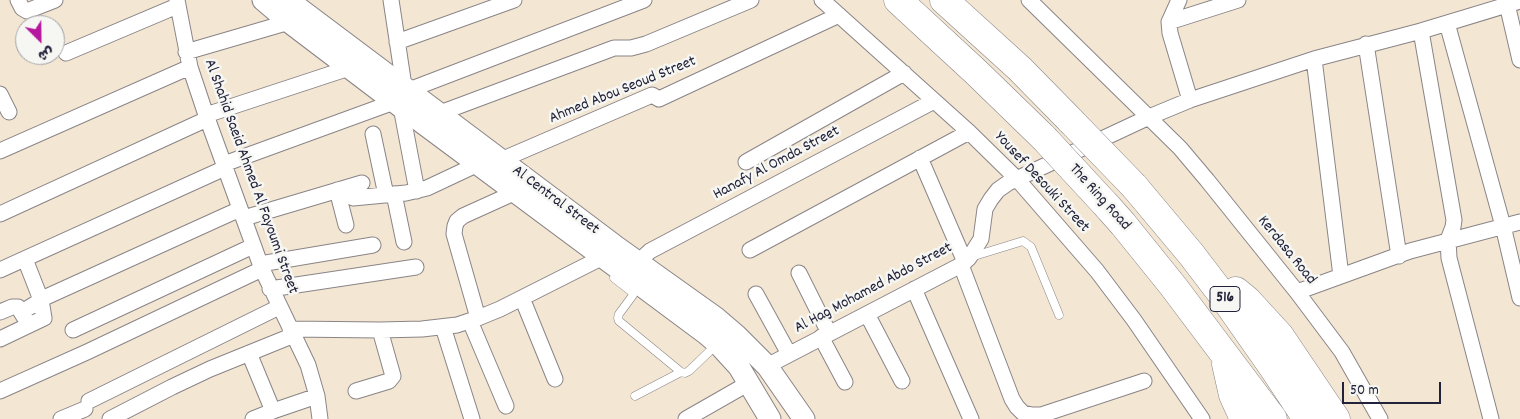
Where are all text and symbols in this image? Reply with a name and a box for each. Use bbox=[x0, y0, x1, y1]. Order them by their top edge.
north arrow bbox=[15, 15, 65, 65]
text: ش bbox=[34, 41, 56, 65]
street label: Ahmed Abou Seoud Street bbox=[547, 53, 699, 129]
street label: Al Shahid Saeid Ahmed Al Fayoumi Street bbox=[199, 57, 301, 297]
street label: Hanafy Al Omda Street bbox=[711, 123, 843, 205]
street label: Yousef Desouki Street bbox=[989, 129, 1093, 237]
street label: The Ring Road bbox=[1064, 161, 1134, 235]
street label: Al Central Street bbox=[508, 162, 602, 240]
street label: Kerdasa Road bbox=[1252, 213, 1320, 289]
street label: Al Hag Mohamed Abdo Street bbox=[792, 239, 956, 339]
road number: 516 bbox=[1210, 286, 1240, 312]
scale bar bbox=[1345, 372, 1444, 404]
text: 50 m bbox=[1350, 380, 1379, 402]

